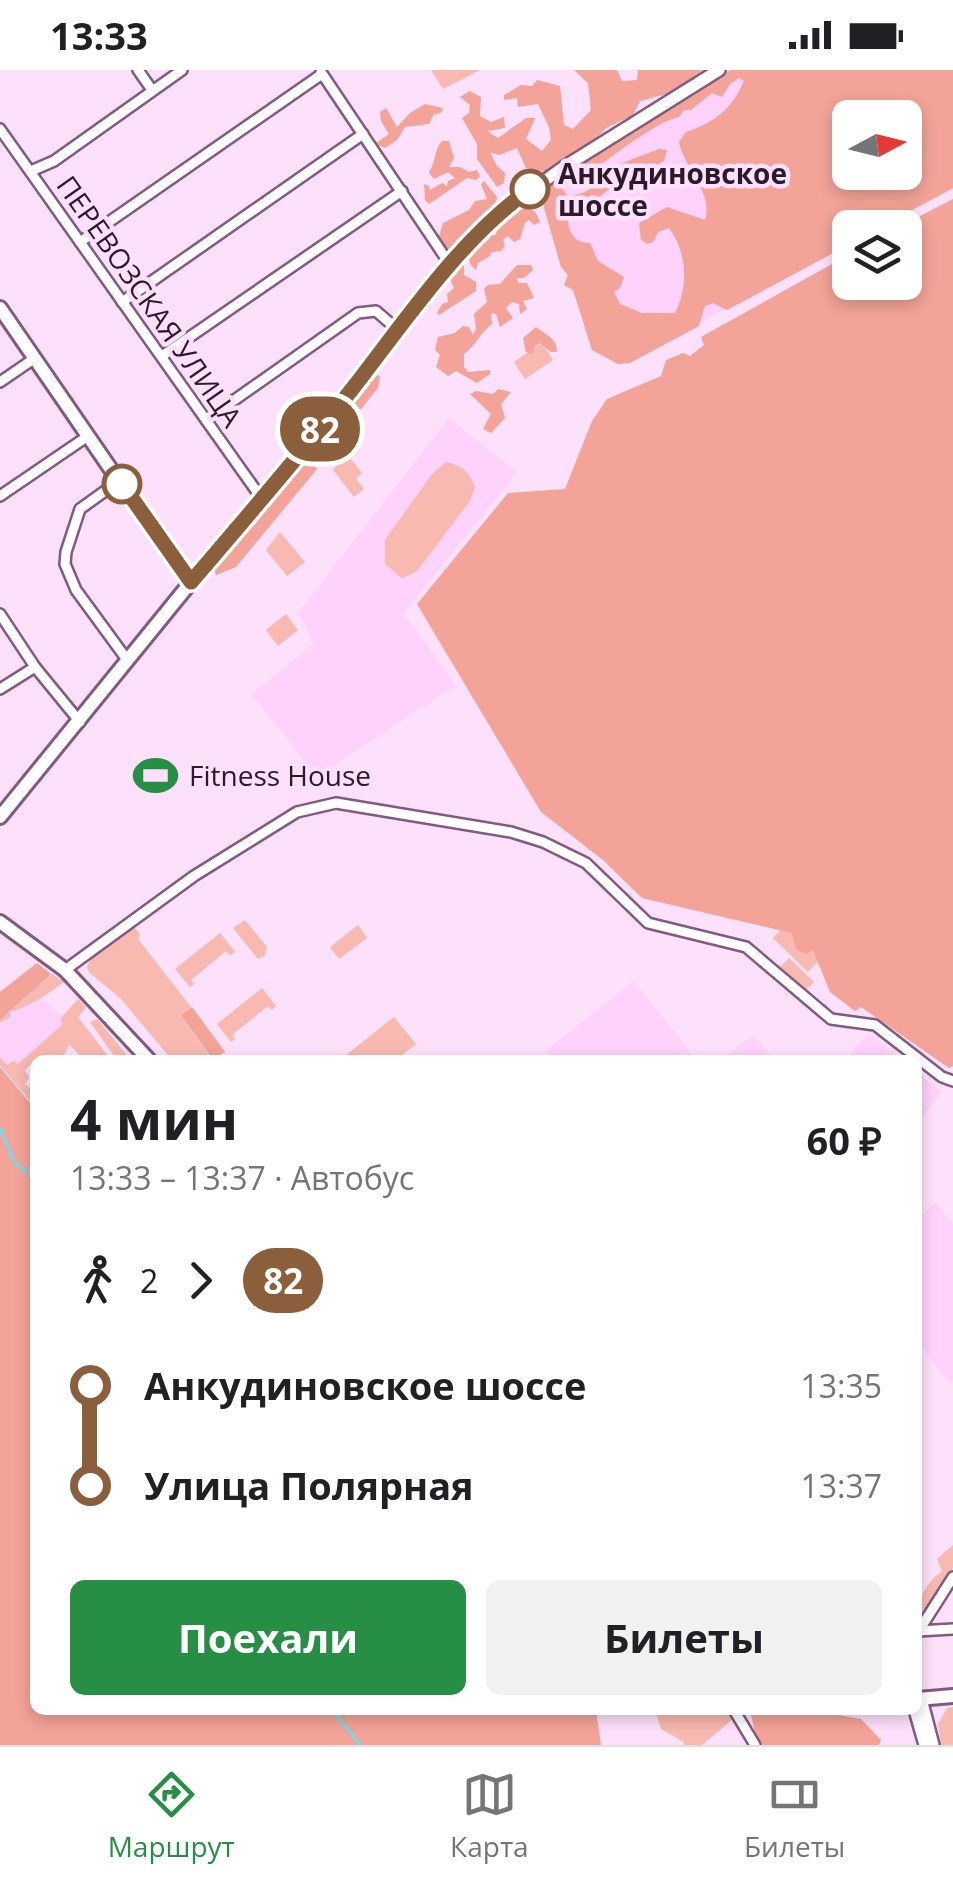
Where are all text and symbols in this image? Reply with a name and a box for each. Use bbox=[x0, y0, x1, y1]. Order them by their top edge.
text: 13:33 bbox=[50, 9, 148, 61]
north arrow bbox=[832, 100, 922, 190]
map controls bbox=[832, 100, 922, 300]
place label: Анкудиновское шоссе bbox=[558, 154, 787, 224]
street label: ПЕРЕВОЗСКАЯ УЛИЦА bbox=[49, 168, 251, 434]
marker: Анкудиновское шоссе bbox=[511, 170, 549, 208]
button: layers bbox=[832, 210, 922, 300]
line badge: 82 bbox=[275, 396, 365, 462]
text: 82 bbox=[300, 406, 340, 453]
unlabelled marker bbox=[103, 465, 141, 503]
sports icon: Fitness House bbox=[132, 751, 180, 799]
place label: Fitness House bbox=[189, 756, 371, 794]
text: 4 мин bbox=[70, 1081, 238, 1156]
text: 60 ₽ bbox=[807, 1114, 882, 1166]
text: 13:33 – 13:37 · Автобус bbox=[70, 1156, 414, 1199]
icon: walk bbox=[70, 1253, 125, 1308]
icon: forward bbox=[173, 1253, 228, 1308]
text: 82 bbox=[263, 1257, 303, 1304]
text: 2 bbox=[140, 1259, 158, 1302]
text: Анкудиновское шоссе bbox=[144, 1359, 587, 1411]
text: 13:35 bbox=[800, 1364, 882, 1407]
text: Улица Полярная bbox=[144, 1459, 474, 1511]
text: 13:37 bbox=[800, 1464, 882, 1507]
button: Поехали bbox=[70, 1580, 466, 1695]
button: Билеты bbox=[486, 1580, 882, 1695]
tab: Маршрут bbox=[108, 1767, 235, 1865]
tab: Карта bbox=[450, 1767, 529, 1865]
tab: Билеты bbox=[744, 1767, 845, 1865]

